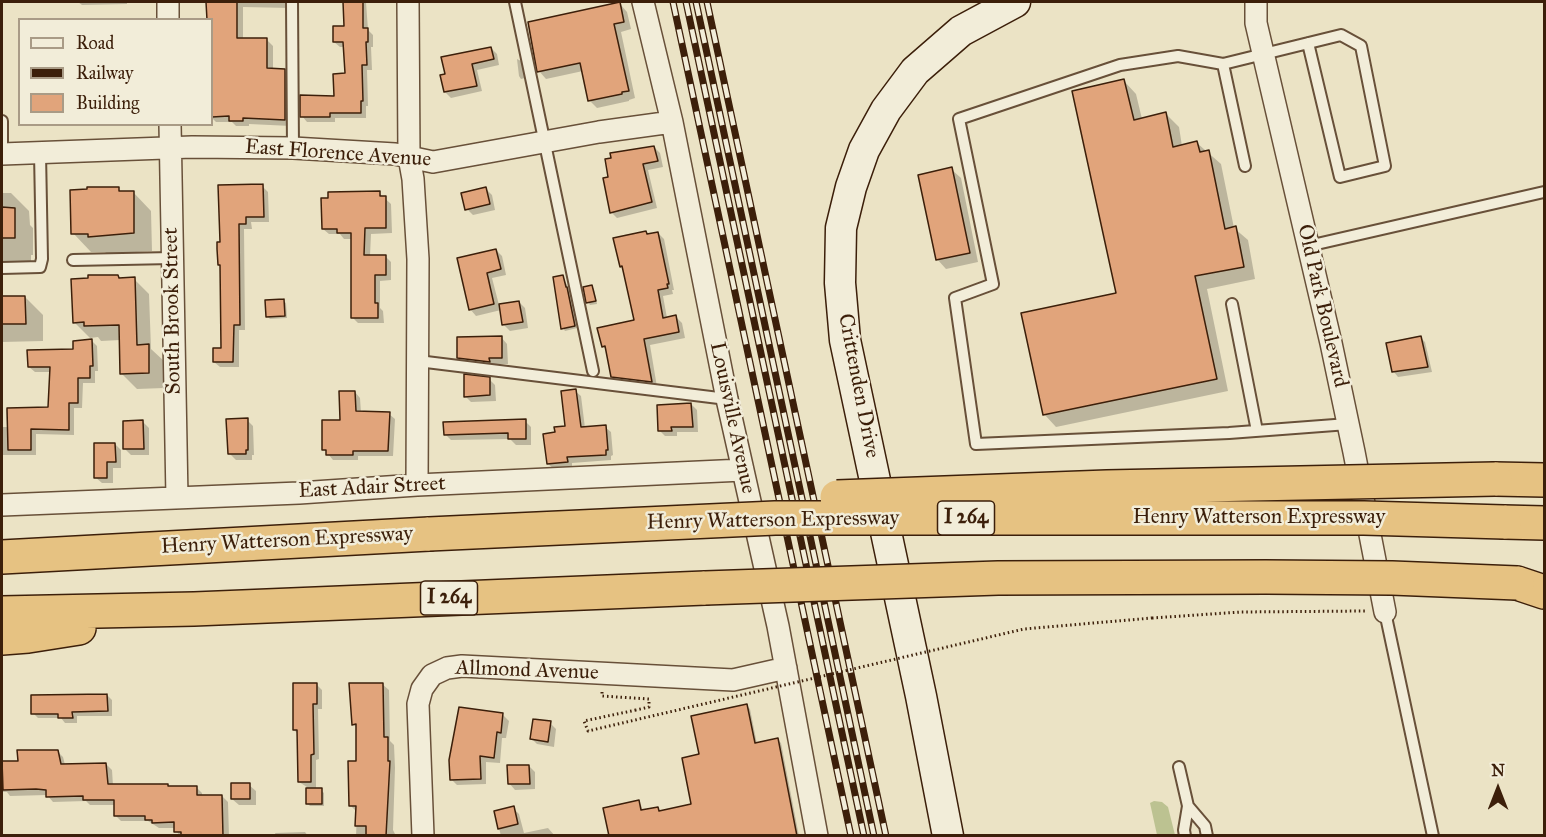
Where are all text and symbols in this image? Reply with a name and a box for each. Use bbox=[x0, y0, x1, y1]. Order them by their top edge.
legend bbox=[18, 18, 213, 126]
text: Road bbox=[76, 32, 114, 54]
text: Railway bbox=[76, 62, 133, 84]
text: Building bbox=[76, 92, 139, 114]
street label: East Florence Avenue bbox=[244, 135, 432, 173]
street label: Old Park Boulevard bbox=[1291, 222, 1353, 390]
street label: South Brook Street bbox=[159, 227, 187, 395]
street label: Crittenden Drive bbox=[832, 312, 884, 460]
street label: Louisville Avenue bbox=[704, 340, 760, 496]
street label: East Adair Street bbox=[298, 472, 446, 504]
road number: I 264 bbox=[938, 501, 994, 535]
street label: Henry Watterson Expressway bbox=[1133, 505, 1385, 531]
street label: Henry Watterson Expressway bbox=[646, 506, 900, 536]
street label: Henry Watterson Expressway bbox=[160, 522, 414, 560]
road number: I 264 bbox=[420, 581, 478, 615]
street label: Allmond Avenue bbox=[455, 656, 599, 686]
north arrow bbox=[1468, 759, 1528, 819]
text: N bbox=[1491, 761, 1505, 780]

